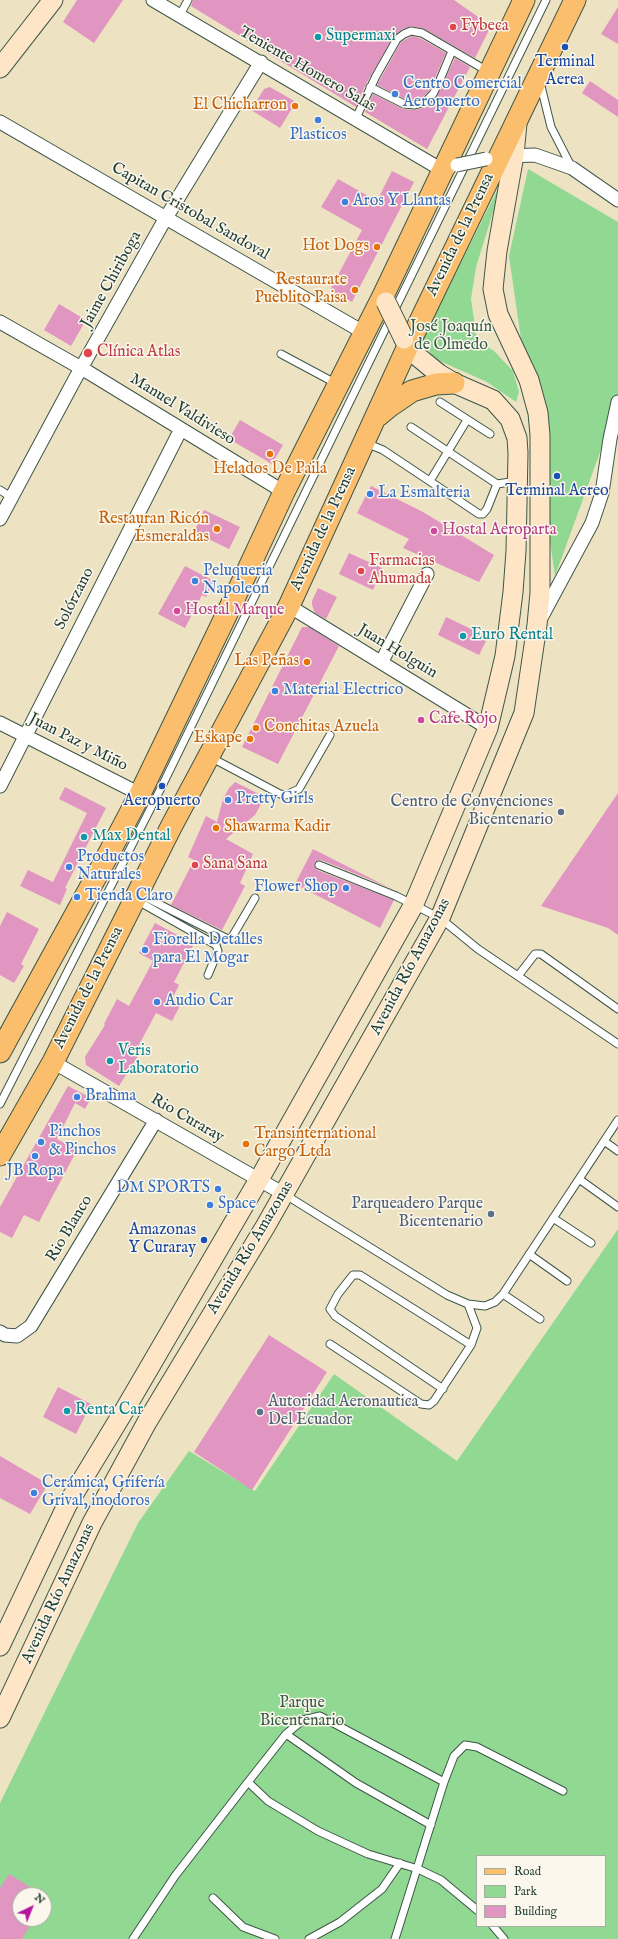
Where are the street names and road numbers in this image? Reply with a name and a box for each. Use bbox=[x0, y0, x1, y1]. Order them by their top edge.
street label: Teniente Homero Salas bbox=[235, 23, 379, 117]
street label: Capitan Cristobal Sandoval bbox=[108, 159, 272, 265]
street label: Avenida de la Prensa bbox=[423, 170, 499, 300]
street label: Jaime Chiriboga bbox=[78, 228, 146, 332]
street label: Manuel Valdivieso bbox=[126, 370, 238, 450]
street label: Avenida de la Prensa bbox=[287, 464, 361, 594]
street label: Solórzano bbox=[51, 565, 99, 633]
street label: Juan Holguin bbox=[354, 621, 440, 683]
street label: Juan Paz y Miño bbox=[25, 710, 131, 776]
street label: Avenida Río Amazonas bbox=[367, 895, 455, 1039]
street label: Avenida de la Prensa bbox=[50, 924, 128, 1052]
street label: Rio Curaray bbox=[147, 1090, 227, 1148]
street label: Avenida Río Amazonas bbox=[204, 1178, 298, 1318]
street label: Rio Blanco bbox=[43, 1192, 97, 1266]
street label: Avenida Río Amazonas bbox=[18, 1521, 100, 1667]

